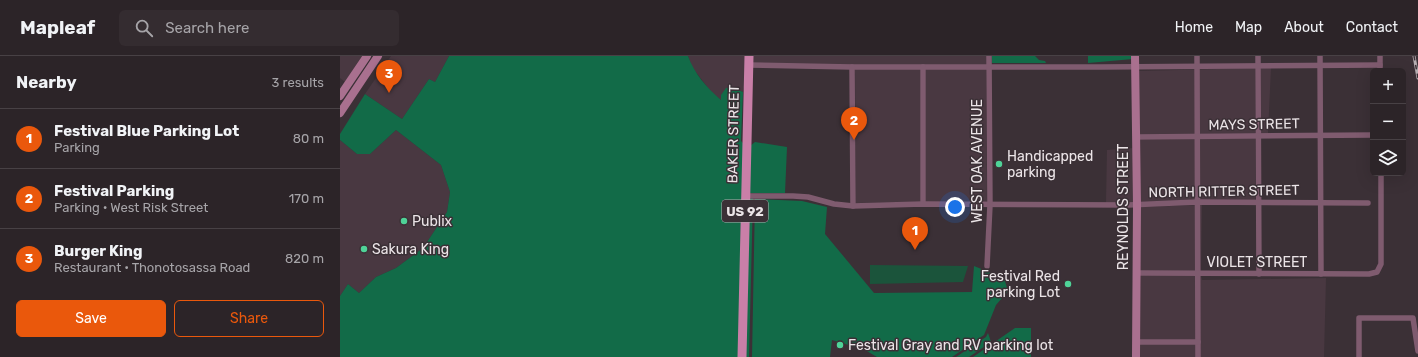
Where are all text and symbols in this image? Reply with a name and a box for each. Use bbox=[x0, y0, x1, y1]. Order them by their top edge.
search box bbox=[119, 10, 399, 46]
text: Mapleaf bbox=[20, 16, 95, 39]
icon: search bbox=[133, 17, 155, 39]
text: Search here bbox=[165, 19, 249, 37]
text: Home bbox=[1175, 19, 1213, 36]
text: Map bbox=[1235, 19, 1262, 36]
text: About bbox=[1284, 19, 1324, 36]
text: Contact bbox=[1346, 19, 1398, 36]
pin: 3 bbox=[376, 60, 402, 93]
map controls bbox=[1370, 68, 1406, 176]
button: + bbox=[1370, 68, 1406, 104]
text: Nearby bbox=[16, 72, 77, 92]
text: 3 results bbox=[272, 75, 324, 90]
street label: BAKER STREET bbox=[724, 84, 743, 184]
street label: WEST OAK AVENUE bbox=[969, 99, 986, 223]
button: − bbox=[1370, 104, 1406, 140]
pin: 2 bbox=[841, 107, 867, 140]
street label: MAYS STREET bbox=[1208, 115, 1300, 134]
text: Festival Blue Parking Lot bbox=[54, 122, 239, 140]
text: 1 bbox=[26, 131, 32, 146]
text: 80 m bbox=[293, 131, 324, 146]
text: Parking bbox=[54, 140, 100, 155]
button: layers bbox=[1370, 140, 1406, 176]
street label: REYNOLDS STREET bbox=[1115, 144, 1132, 270]
place label: Handicapped parking bbox=[1007, 148, 1093, 181]
marker: Handicapped parking bbox=[994, 159, 1004, 169]
text: Festival Parking bbox=[54, 182, 174, 200]
street label: NORTH RITTER STREET bbox=[1148, 182, 1300, 201]
text: 2 bbox=[25, 191, 33, 206]
text: 170 m bbox=[289, 191, 324, 206]
your location bbox=[945, 197, 965, 217]
text: Parking · West Risk Street bbox=[54, 200, 208, 215]
road number: US 92 bbox=[722, 200, 768, 222]
place label: Publix bbox=[412, 213, 453, 230]
marker: Publix bbox=[399, 216, 409, 226]
pin: 1 bbox=[902, 217, 928, 250]
place label: Sakura King bbox=[372, 241, 449, 258]
text: Burger King bbox=[54, 242, 142, 260]
marker: Sakura King bbox=[359, 244, 369, 254]
text: 3 bbox=[25, 251, 33, 266]
text: 820 m bbox=[285, 251, 324, 266]
street label: VIOLET STREET bbox=[1207, 254, 1307, 271]
text: Restaurant · Thonotosassa Road bbox=[54, 260, 250, 275]
place label: Festival Red parking Lot bbox=[981, 268, 1061, 301]
marker: Festival Red parking Lot bbox=[1063, 279, 1073, 289]
button: Save bbox=[16, 300, 166, 337]
button: Share bbox=[174, 300, 324, 337]
place label: Festival Gray and RV parking lot bbox=[848, 337, 1054, 354]
marker: Festival Gray and RV parking lot bbox=[835, 340, 845, 350]

